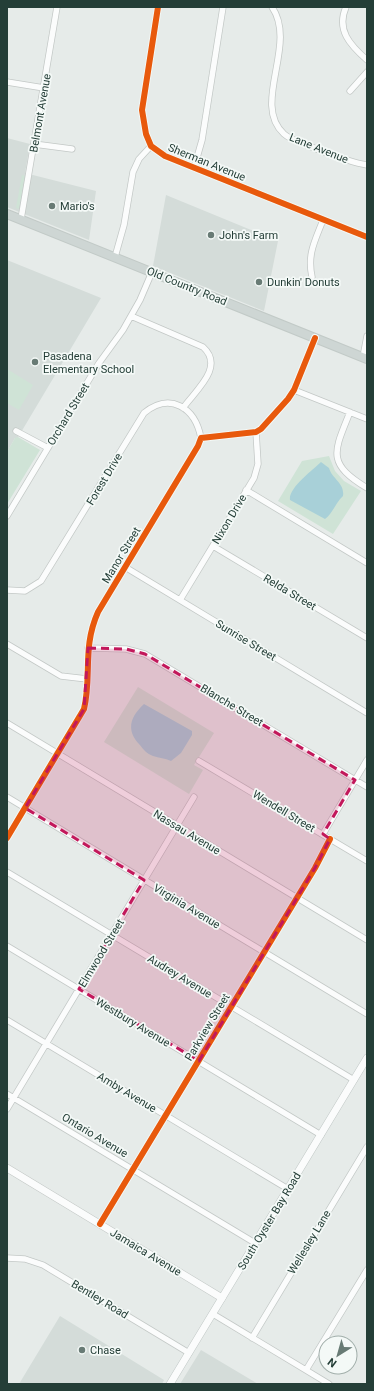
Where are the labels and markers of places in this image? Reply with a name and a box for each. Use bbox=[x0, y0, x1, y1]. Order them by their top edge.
place label: Mario's bbox=[60, 200, 95, 213]
marker: Mario's bbox=[47, 201, 57, 211]
place label: John's Farm bbox=[219, 229, 278, 242]
marker: John's Farm bbox=[206, 230, 216, 240]
place label: Dunkin' Donuts bbox=[267, 276, 340, 289]
marker: Dunkin' Donuts bbox=[254, 277, 264, 287]
place label: Pasadena Elementary School bbox=[43, 350, 134, 376]
marker: Pasadena Elementary School bbox=[30, 357, 40, 367]
place label: Chase bbox=[90, 1344, 121, 1357]
marker: Chase bbox=[77, 1345, 87, 1355]

